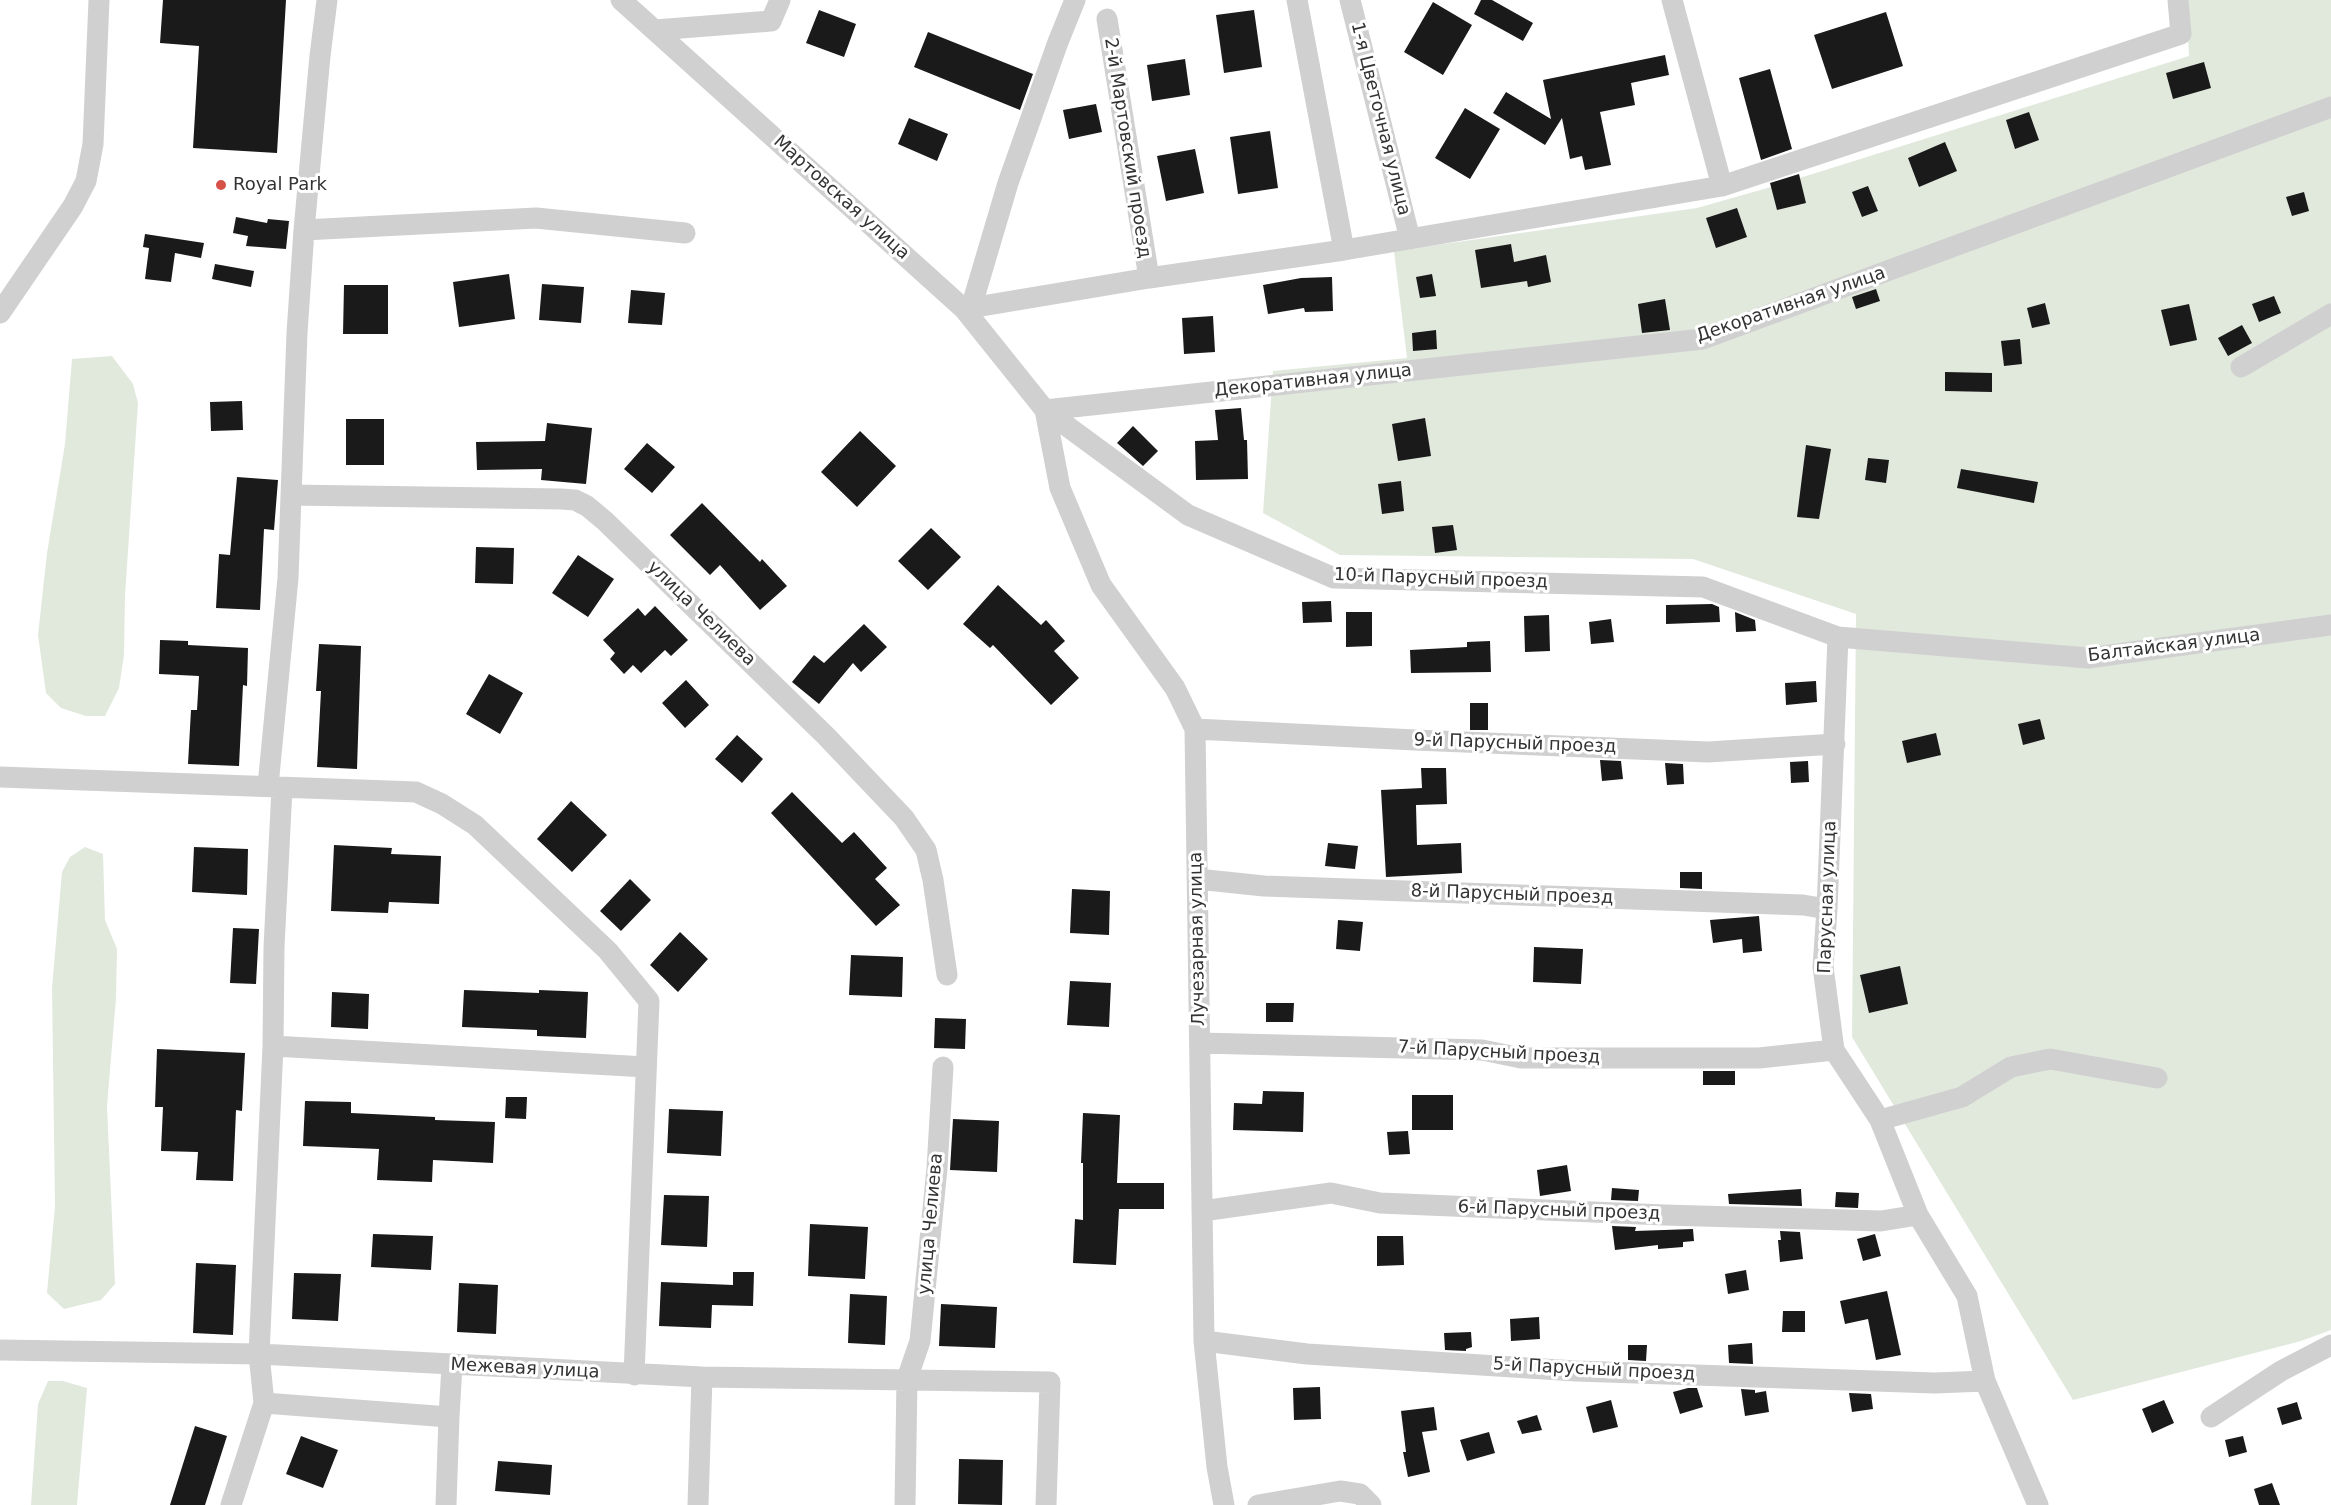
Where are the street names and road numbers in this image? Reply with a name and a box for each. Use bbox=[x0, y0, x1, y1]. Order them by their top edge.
street label: 1-я Цветочная улица bbox=[1345, 20, 1415, 218]
street label: 2-й Мартовский проезд bbox=[1099, 36, 1155, 260]
street label: Мартовская улица bbox=[769, 131, 913, 265]
street label: Декоративная улица bbox=[1694, 262, 1888, 348]
street label: Декоративная улица bbox=[1213, 360, 1413, 402]
street label: улица Челиева bbox=[642, 557, 760, 671]
street label: 10-й Парусный проезд bbox=[1334, 564, 1548, 594]
street label: Балтайская улица bbox=[2087, 625, 2261, 667]
street label: 9-й Парусный проезд bbox=[1413, 730, 1617, 758]
street label: Парусная улица bbox=[1815, 820, 1841, 974]
street label: Лучезарная улица bbox=[1186, 852, 1210, 1026]
street label: 8-й Парусный проезд bbox=[1410, 881, 1614, 909]
street label: 7-й Парусный проезд bbox=[1397, 1037, 1601, 1069]
street label: улица Челиева bbox=[914, 1152, 948, 1296]
street label: 6-й Парусный проезд bbox=[1457, 1197, 1661, 1225]
street label: Межевая улица bbox=[450, 1354, 600, 1384]
street label: 5-й Парусный проезд bbox=[1492, 1354, 1696, 1386]

